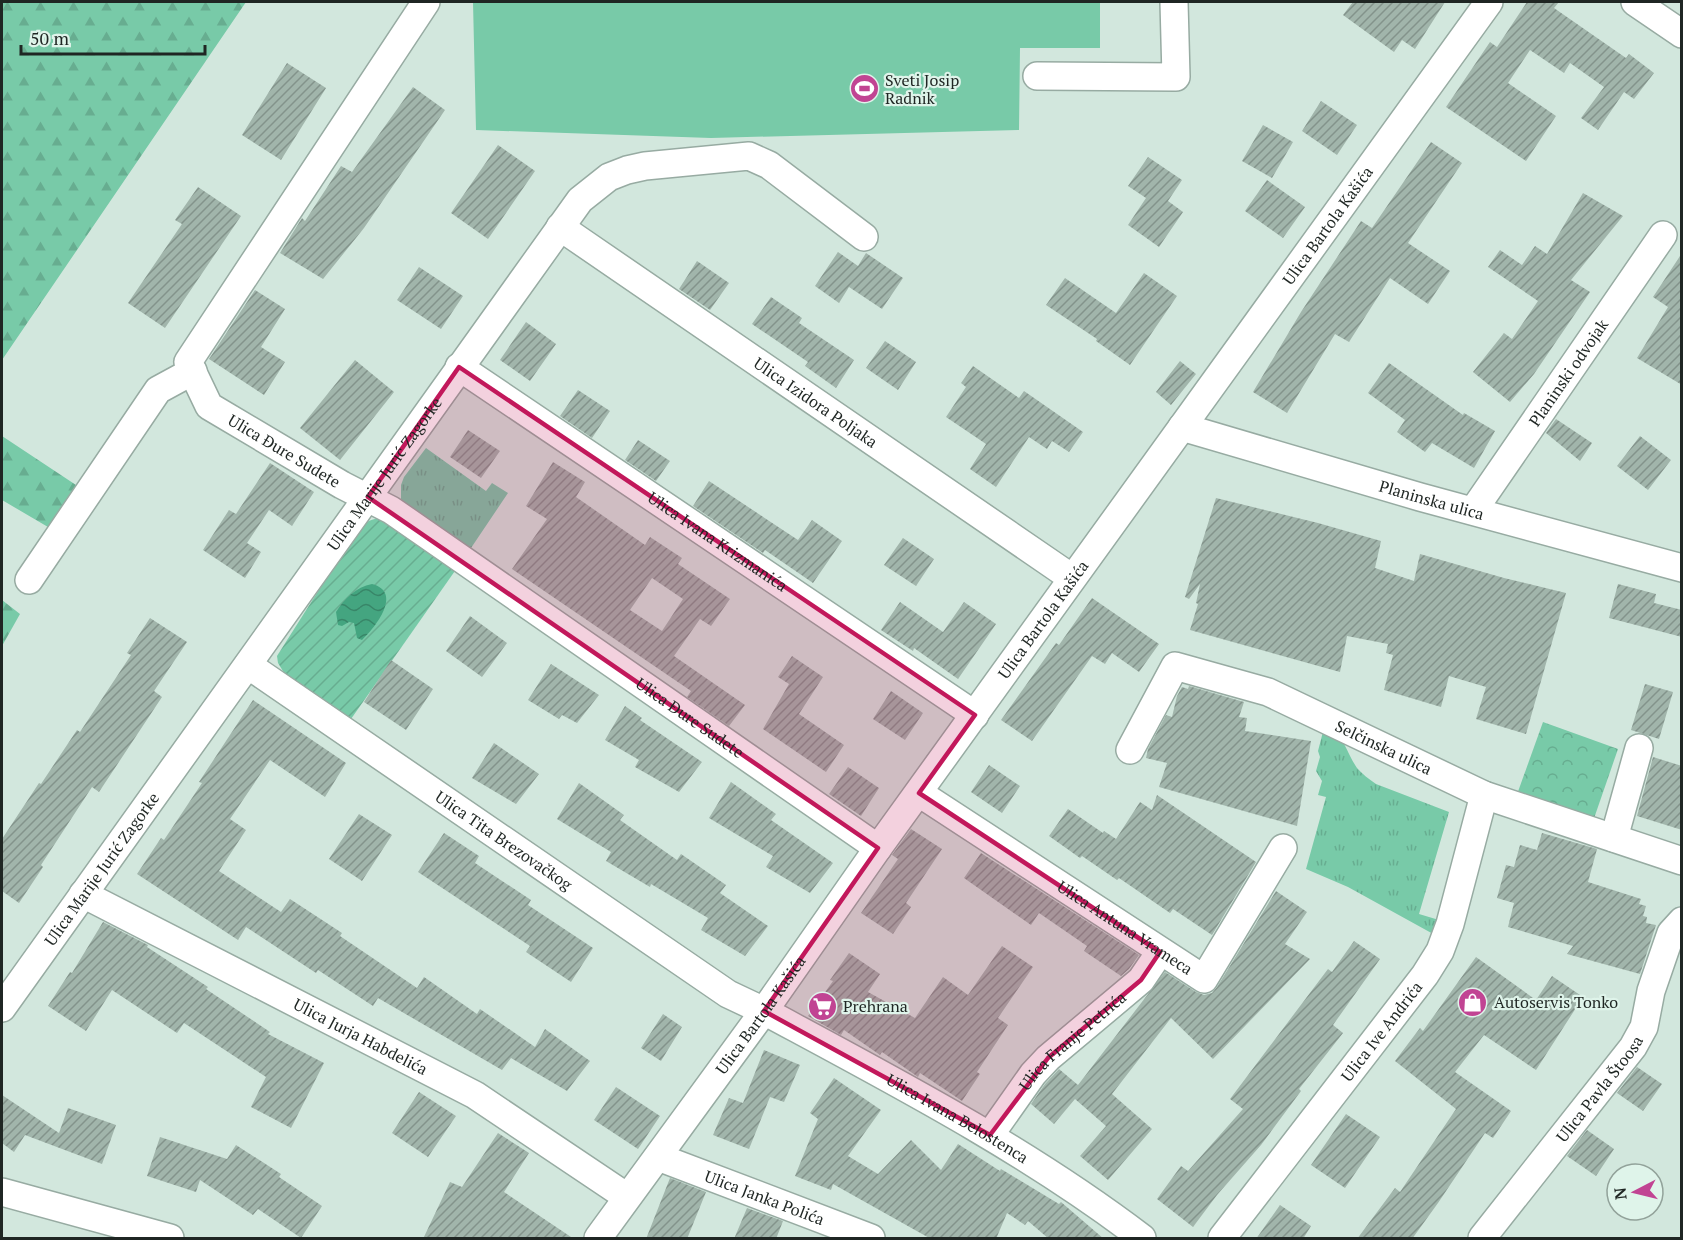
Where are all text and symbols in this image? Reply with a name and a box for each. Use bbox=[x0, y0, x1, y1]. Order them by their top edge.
scale bar bbox=[21, 18, 206, 56]
text: 50 m bbox=[30, 26, 70, 50]
place label: Sveti Josip Radnik bbox=[885, 69, 959, 109]
sports icon: Sveti Josip Radnik bbox=[848, 73, 880, 105]
street label: Ulica Bartola Kašića bbox=[1277, 162, 1378, 289]
street label: Planinski odvojak bbox=[1524, 314, 1613, 431]
street label: Ulica Izidora Poljaka bbox=[749, 352, 882, 453]
street label: Ulica Marije Jurić Zagorke bbox=[322, 392, 447, 555]
street label: Ulica Đure Sudete bbox=[224, 409, 345, 493]
street label: Planinska ulica bbox=[1377, 475, 1486, 525]
street label: Ulica Ivana Krizmanića bbox=[643, 486, 792, 596]
street label: Ulica Bartola Kašića bbox=[993, 556, 1093, 683]
street label: Ulica Đure Sudete bbox=[631, 672, 749, 763]
street label: Selčinska ulica bbox=[1332, 715, 1436, 780]
street label: Ulica Tita Brezovačkog bbox=[431, 785, 577, 895]
street label: Ulica Marije Jurić Zagorke bbox=[39, 788, 164, 950]
street label: Ulica Antuna Vrameca bbox=[1053, 875, 1197, 980]
street label: Ulica Bartola Kašića bbox=[710, 951, 811, 1079]
street label: Ulica Ive Andrića bbox=[1336, 977, 1427, 1086]
street label: Ulica Franje Petrića bbox=[1014, 986, 1131, 1095]
shop icon: Autoservis Tonko bbox=[1457, 986, 1489, 1018]
supermarket icon: Prehrana bbox=[806, 990, 838, 1022]
place label: Autoservis Tonko bbox=[1494, 991, 1618, 1013]
street label: Ulica Jurja Habdelića bbox=[290, 993, 431, 1080]
place label: Prehrana bbox=[843, 995, 908, 1017]
street label: Ulica Pavla Štoosa bbox=[1551, 1032, 1648, 1147]
street label: Ulica Ivana Belostenca bbox=[883, 1068, 1033, 1168]
north arrow bbox=[1605, 1162, 1665, 1222]
street label: Ulica Janka Polića bbox=[702, 1165, 828, 1230]
text: N bbox=[1608, 1186, 1632, 1201]

